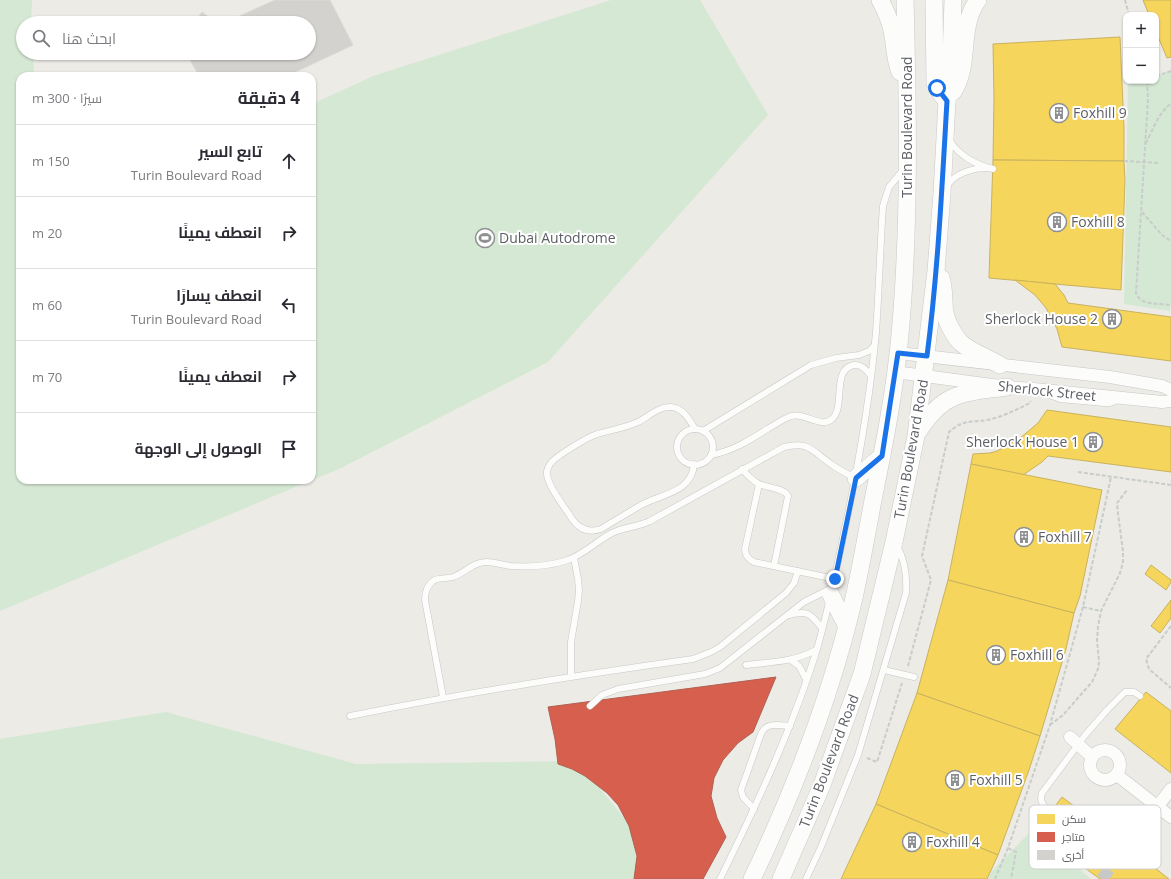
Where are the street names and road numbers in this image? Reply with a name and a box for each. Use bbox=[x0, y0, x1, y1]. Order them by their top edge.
street label: Turin Boulevard Road bbox=[897, 56, 916, 198]
street label: Sherlock Street bbox=[997, 376, 1097, 405]
street label: Turin Boulevard Road bbox=[889, 378, 932, 520]
street label: Turin Boulevard Road bbox=[794, 691, 863, 830]

